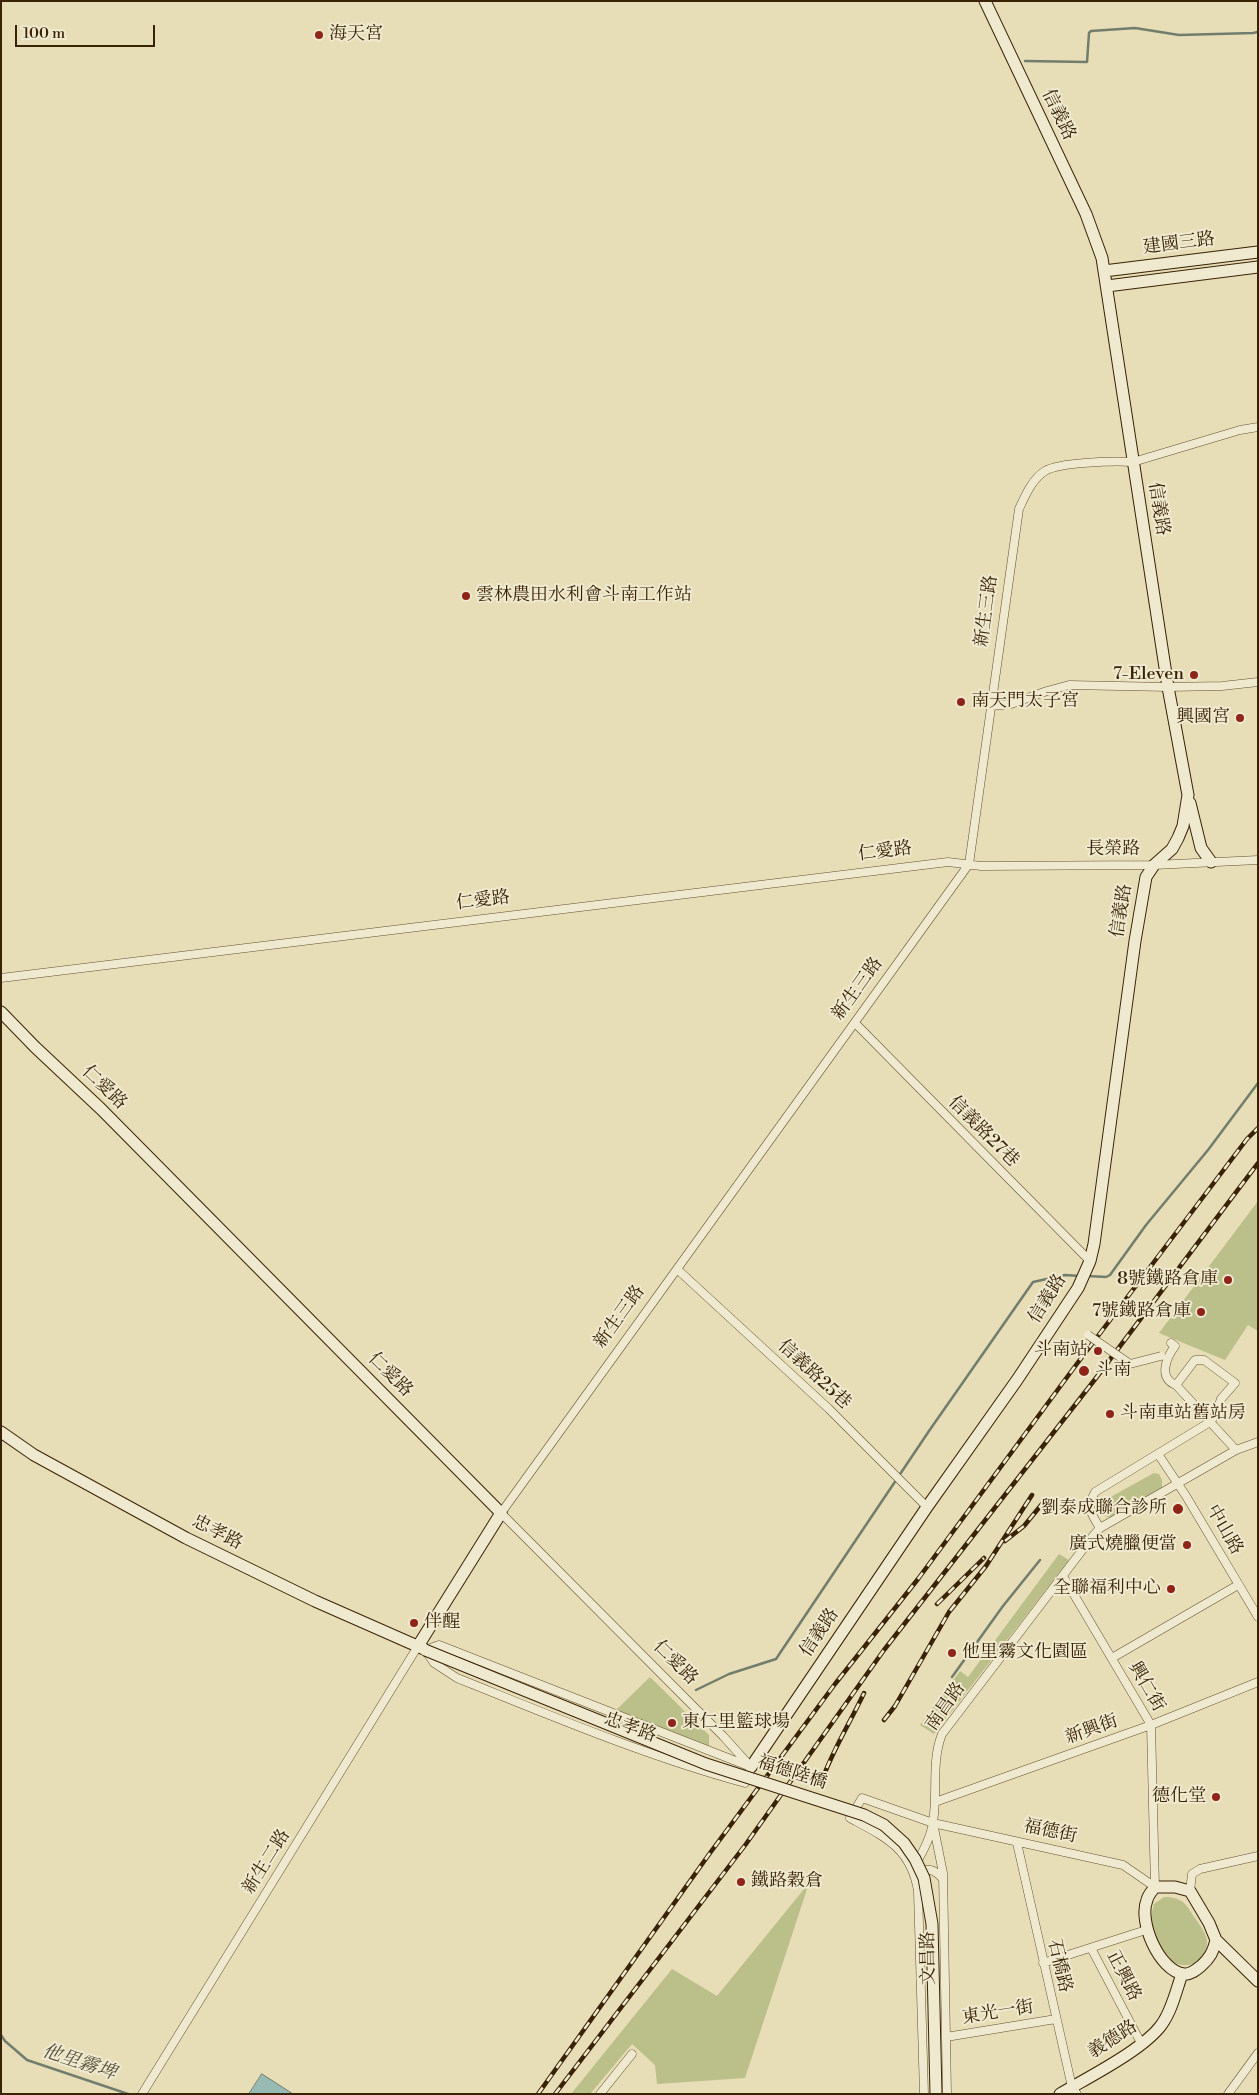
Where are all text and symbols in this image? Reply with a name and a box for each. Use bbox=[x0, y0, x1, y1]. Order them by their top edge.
scale bar bbox=[18, 15, 158, 47]
text: 100 m bbox=[23, 24, 65, 43]
place label: 海天宮 bbox=[329, 24, 383, 46]
marker: 海天宮 bbox=[313, 29, 325, 41]
street label: 信義路 bbox=[1036, 86, 1080, 144]
street label: 建國三路 bbox=[1142, 229, 1216, 259]
street label: 信義路 bbox=[1143, 481, 1173, 537]
street label: 新生三路 bbox=[971, 574, 1003, 648]
place label: 雲林農田水利會斗南工作站 bbox=[476, 585, 692, 607]
marker: 雲林農田水利會斗南工作站 bbox=[460, 590, 472, 602]
place label: 7-Eleven bbox=[1113, 664, 1184, 686]
marker: 7-Eleven bbox=[1188, 669, 1200, 681]
place label: 南天門太子宮 bbox=[971, 691, 1079, 713]
marker: 南天門太子宮 bbox=[955, 696, 967, 708]
place label: 興國宮 bbox=[1176, 707, 1230, 729]
marker: 興國宮 bbox=[1234, 712, 1246, 724]
street label: 仁愛路 bbox=[857, 838, 913, 866]
street label: 長榮路 bbox=[1086, 839, 1140, 861]
street label: 信義路 bbox=[1107, 883, 1137, 939]
street label: 仁愛路 bbox=[455, 887, 511, 915]
street label: 新生三路 bbox=[828, 954, 888, 1024]
street label: 仁愛路 bbox=[77, 1061, 131, 1115]
street label: 信義路27巷 bbox=[943, 1092, 1023, 1172]
place label: 8號鐵路倉庫 bbox=[1117, 1269, 1218, 1291]
street label: 信義路 bbox=[1025, 1270, 1071, 1328]
marker: 8號鐵路倉庫 bbox=[1222, 1274, 1234, 1286]
street label: 新生三路 bbox=[590, 1282, 650, 1352]
place label: 7號鐵路倉庫 bbox=[1092, 1301, 1191, 1323]
marker: 7號鐵路倉庫 bbox=[1195, 1306, 1207, 1318]
street label: 信義路25巷 bbox=[773, 1336, 855, 1414]
place label: 斗南站 bbox=[1034, 1340, 1088, 1362]
marker: 斗南站 bbox=[1092, 1345, 1104, 1357]
street label: 仁愛路 bbox=[363, 1348, 417, 1402]
place label: 斗南 bbox=[1095, 1360, 1131, 1382]
marker: 斗南 bbox=[1077, 1364, 1091, 1378]
place label: 斗南車站舊站房 bbox=[1120, 1403, 1246, 1425]
marker: 斗南車站舊站房 bbox=[1104, 1408, 1116, 1420]
place label: 劉泰成聯合診所 bbox=[1041, 1498, 1167, 1520]
street label: 中山路 bbox=[1201, 1501, 1247, 1559]
marker: 劉泰成聯合診所 bbox=[1171, 1502, 1185, 1516]
street label: 忠孝路 bbox=[188, 1511, 246, 1555]
place label: 廣式燒臘便當 bbox=[1069, 1534, 1177, 1556]
marker: 廣式燒臘便當 bbox=[1181, 1539, 1193, 1551]
place label: 全聯福利中心 bbox=[1053, 1578, 1161, 1600]
marker: 全聯福利中心 bbox=[1165, 1583, 1177, 1595]
street label: 信義路 bbox=[796, 1605, 844, 1661]
place label: 伴醒 bbox=[424, 1612, 460, 1634]
marker: 伴醒 bbox=[408, 1617, 420, 1629]
street label: 仁愛路 bbox=[648, 1636, 702, 1690]
place label: 他里霧文化園區 bbox=[962, 1642, 1088, 1664]
marker: 他里霧文化園區 bbox=[946, 1647, 958, 1659]
street label: 興仁街 bbox=[1123, 1658, 1169, 1716]
street label: 南昌路 bbox=[922, 1679, 970, 1735]
street label: 忠孝路 bbox=[601, 1709, 659, 1747]
street label: 新興街 bbox=[1063, 1711, 1121, 1749]
place label: 東仁里籃球場 bbox=[682, 1712, 790, 1734]
marker: 東仁里籃球場 bbox=[666, 1717, 678, 1729]
street label: 福德陸橋 bbox=[754, 1752, 830, 1794]
place label: 德化堂 bbox=[1152, 1786, 1206, 1808]
marker: 德化堂 bbox=[1210, 1791, 1222, 1803]
street label: 福德街 bbox=[1021, 1816, 1079, 1848]
street label: 新生二路 bbox=[239, 1826, 295, 1898]
place label: 鐵路穀倉 bbox=[751, 1871, 823, 1893]
marker: 鐵路穀倉 bbox=[735, 1876, 747, 1888]
street label: 文昌路 bbox=[918, 1931, 940, 1985]
street label: 石橋路 bbox=[1042, 1937, 1076, 1995]
street label: 正興路 bbox=[1101, 1947, 1145, 2005]
street label: 東光一街 bbox=[961, 1997, 1035, 2029]
street label: 義德路 bbox=[1084, 2016, 1142, 2064]
water label: 他里霧埤 bbox=[39, 2040, 119, 2086]

